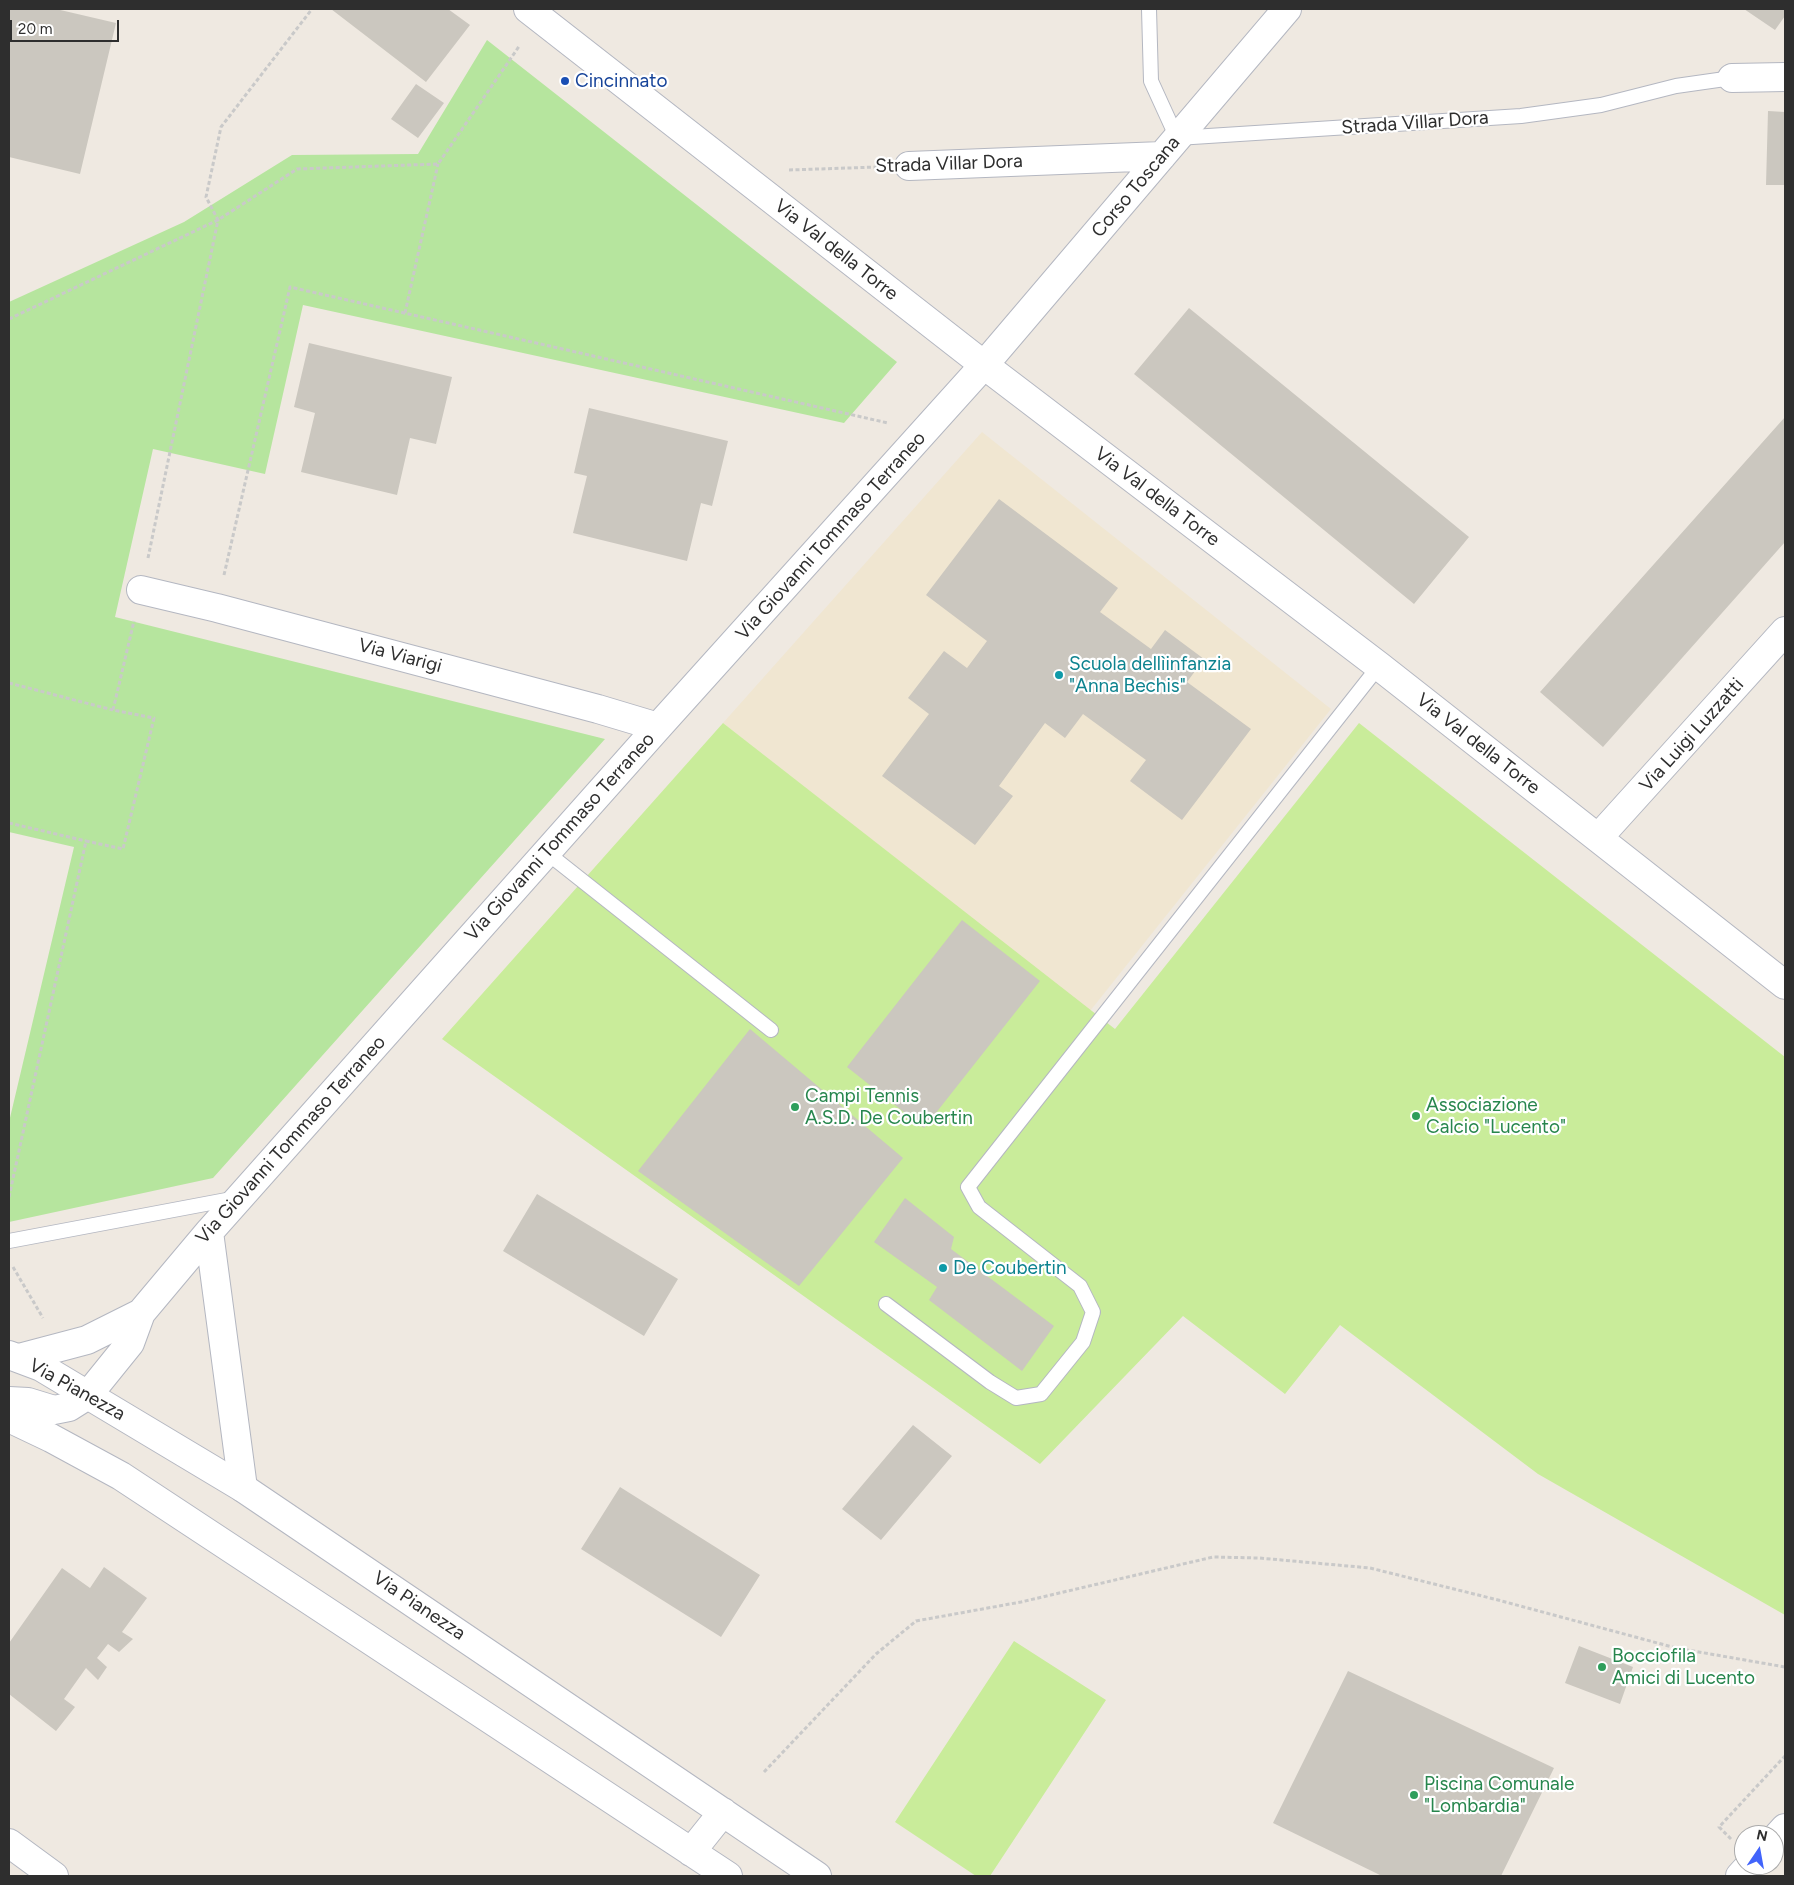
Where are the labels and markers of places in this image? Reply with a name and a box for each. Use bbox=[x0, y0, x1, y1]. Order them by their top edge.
place label: Cincinnato bbox=[575, 70, 667, 92]
marker: Cincinnato bbox=[559, 75, 571, 87]
place label: Scuola dellìinfanzia "Anna Bechis" bbox=[1069, 653, 1231, 697]
marker: Scuola dellìinfanzia "Anna Bechis" bbox=[1053, 669, 1065, 681]
place label: Campi Tennis A.S.D. De Coubertin bbox=[805, 1085, 973, 1129]
place label: Associazione Calcio "Lucento" bbox=[1426, 1094, 1566, 1138]
marker: Campi Tennis A.S.D. De Coubertin bbox=[789, 1101, 801, 1113]
marker: Associazione Calcio "Lucento" bbox=[1410, 1110, 1422, 1122]
place label: De Coubertin bbox=[953, 1257, 1067, 1279]
marker: De Coubertin bbox=[937, 1262, 949, 1274]
place label: Bocciofila Amici di Lucento bbox=[1612, 1645, 1755, 1689]
marker: Bocciofila Amici di Lucento bbox=[1596, 1661, 1608, 1673]
place label: Piscina Comunale "Lombardia" bbox=[1424, 1773, 1574, 1817]
marker: Piscina Comunale "Lombardia" bbox=[1408, 1789, 1420, 1801]

